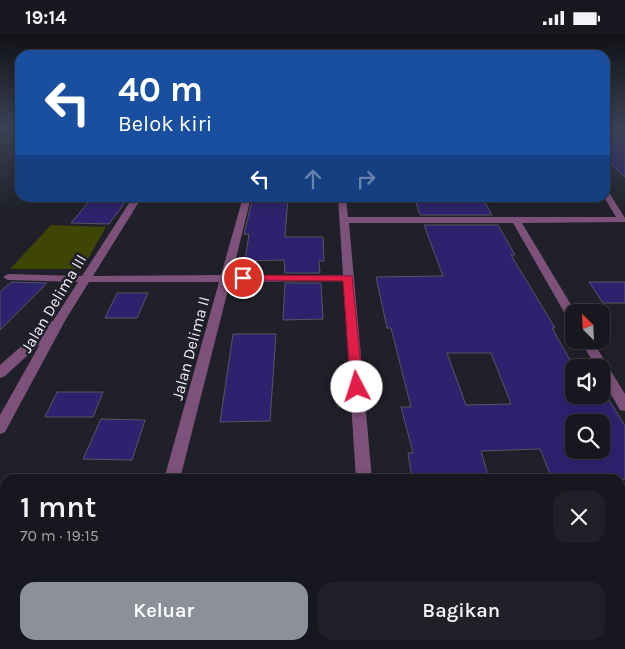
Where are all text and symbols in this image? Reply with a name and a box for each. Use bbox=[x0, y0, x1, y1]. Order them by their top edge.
text: 19:14 bbox=[25, 7, 67, 29]
text: 40 m bbox=[118, 69, 203, 110]
icon: left bbox=[35, 70, 100, 135]
text: Belok kiri bbox=[118, 111, 212, 137]
icon: left bbox=[246, 165, 274, 193]
icon: ahead bbox=[299, 165, 327, 193]
icon: right bbox=[352, 165, 380, 193]
street label: Jalan Delima III bbox=[17, 251, 90, 356]
pin bbox=[222, 257, 264, 299]
icon: arrive bbox=[229, 264, 257, 292]
street label: Jalan Delima II bbox=[168, 294, 213, 402]
north arrow bbox=[565, 304, 610, 349]
map controls bbox=[565, 304, 610, 459]
button: sound bbox=[565, 359, 610, 404]
position arrow bbox=[330, 360, 382, 412]
button: search bbox=[565, 414, 610, 459]
text: 1 mnt bbox=[20, 489, 97, 525]
button: close bbox=[553, 491, 605, 543]
text: 70 m · 19:15 bbox=[20, 526, 99, 545]
button: Keluar bbox=[20, 582, 308, 640]
button: Bagikan bbox=[318, 582, 605, 640]

